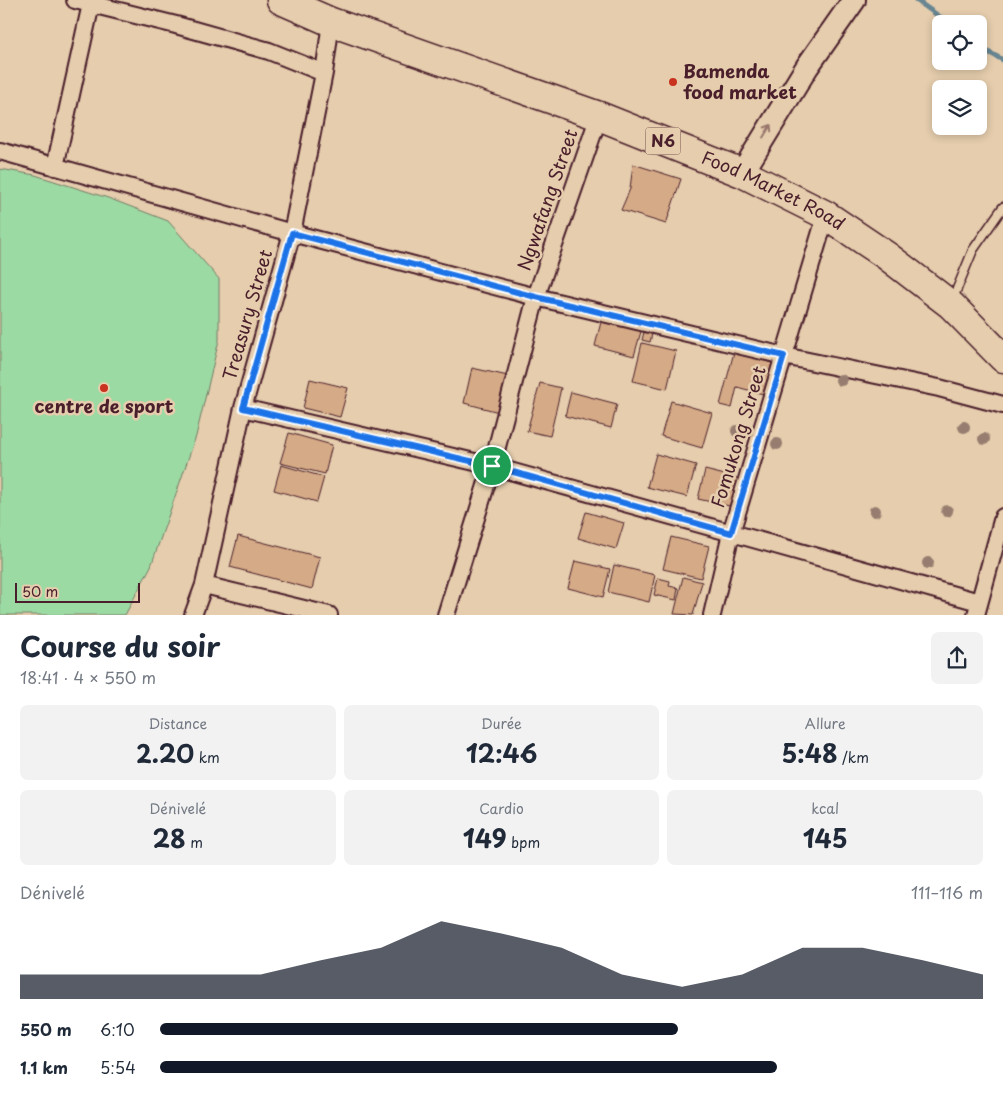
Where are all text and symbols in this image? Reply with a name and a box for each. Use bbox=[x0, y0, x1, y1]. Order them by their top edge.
map controls bbox=[932, 15, 987, 135]
button: locate bbox=[932, 15, 987, 70]
place label: Bamenda food market bbox=[683, 57, 797, 105]
marker: Bamenda food market bbox=[667, 76, 679, 88]
button: layers bbox=[932, 80, 987, 135]
street label: Ngwafang Street bbox=[510, 125, 584, 274]
one-way arrow bbox=[763, 125, 773, 139]
road number: N6 bbox=[646, 128, 680, 154]
street label: Food Market Road bbox=[698, 143, 851, 236]
street label: Treasury Street bbox=[215, 246, 278, 383]
street label: Fomukong Street bbox=[703, 362, 772, 511]
marker: centre de sport bbox=[98, 382, 110, 394]
place label: centre de sport bbox=[34, 392, 174, 419]
pin bbox=[471, 445, 513, 487]
icon: arrive bbox=[478, 452, 506, 480]
scale bar bbox=[15, 580, 140, 603]
text: 50 m bbox=[22, 581, 58, 602]
text: Course du soir bbox=[20, 624, 220, 667]
button: share bbox=[931, 632, 983, 684]
text: 18:41 · 4 × 550 m bbox=[20, 665, 156, 689]
text: Distance bbox=[148, 713, 207, 734]
text: Durée bbox=[481, 713, 522, 734]
text: Allure bbox=[805, 713, 846, 734]
text: 2.20 bbox=[136, 734, 194, 772]
text: 12:46 bbox=[466, 734, 537, 772]
text: 5:48 bbox=[781, 734, 838, 772]
text: km bbox=[194, 747, 220, 768]
text: /km bbox=[838, 747, 869, 768]
text: Dénivelé bbox=[149, 798, 206, 819]
text: Cardio bbox=[479, 798, 524, 819]
text: kcal bbox=[811, 798, 839, 819]
text: 28 bbox=[153, 819, 186, 857]
text: 149 bbox=[463, 819, 507, 857]
text: 145 bbox=[803, 819, 848, 857]
text: m bbox=[186, 832, 203, 853]
text: bpm bbox=[507, 832, 540, 853]
text: Dénivelé bbox=[20, 880, 85, 904]
text: 111–116 m bbox=[911, 880, 983, 904]
text: 550 m bbox=[20, 1017, 72, 1041]
text: 6:10 bbox=[100, 1017, 135, 1041]
text: 1.1 km bbox=[20, 1055, 68, 1079]
text: 5:54 bbox=[100, 1055, 136, 1079]

